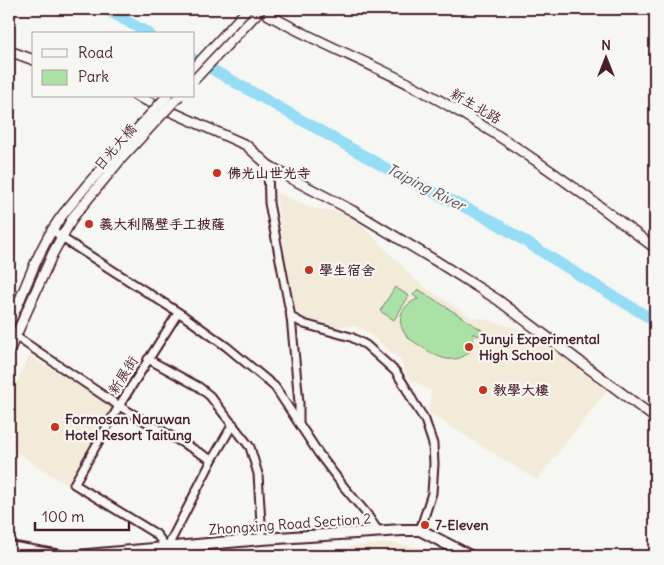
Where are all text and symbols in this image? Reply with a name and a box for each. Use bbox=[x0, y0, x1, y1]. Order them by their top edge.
legend bbox=[32, 32, 195, 98]
north arrow bbox=[582, 32, 632, 82]
text: N bbox=[601, 36, 611, 54]
text: Road bbox=[78, 43, 113, 62]
text: Park bbox=[78, 67, 109, 86]
street label: 新生北路 bbox=[447, 84, 505, 128]
street label: 日光大橋 bbox=[90, 120, 140, 174]
water label: Taiping River bbox=[383, 159, 470, 216]
place label: 佛光山世光寺 bbox=[227, 164, 311, 182]
marker: 佛光山世光寺 bbox=[211, 167, 223, 179]
place label: 義大利隔壁手工披薩 bbox=[99, 215, 225, 233]
marker: 義大利隔壁手工披薩 bbox=[83, 218, 95, 230]
place label: 學生宿舍 bbox=[319, 261, 375, 279]
marker: 學生宿舍 bbox=[303, 264, 315, 276]
place label: Junyi Experimental High School bbox=[479, 330, 600, 364]
marker: Junyi Experimental High School bbox=[463, 341, 475, 353]
street label: 新展街 bbox=[104, 352, 142, 398]
place label: 教學大樓 bbox=[493, 381, 549, 399]
marker: 教學大樓 bbox=[477, 384, 489, 396]
place label: Formosan Naruwan Hotel Resort Taitung bbox=[65, 410, 192, 444]
marker: Formosan Naruwan Hotel Resort Taitung bbox=[49, 421, 61, 433]
scale bar bbox=[35, 500, 129, 532]
text: 100 m bbox=[42, 507, 84, 526]
street label: Zhongxing Road Section 2 bbox=[208, 509, 372, 539]
place label: 7-Eleven bbox=[435, 516, 489, 534]
marker: 7-Eleven bbox=[419, 519, 431, 531]

